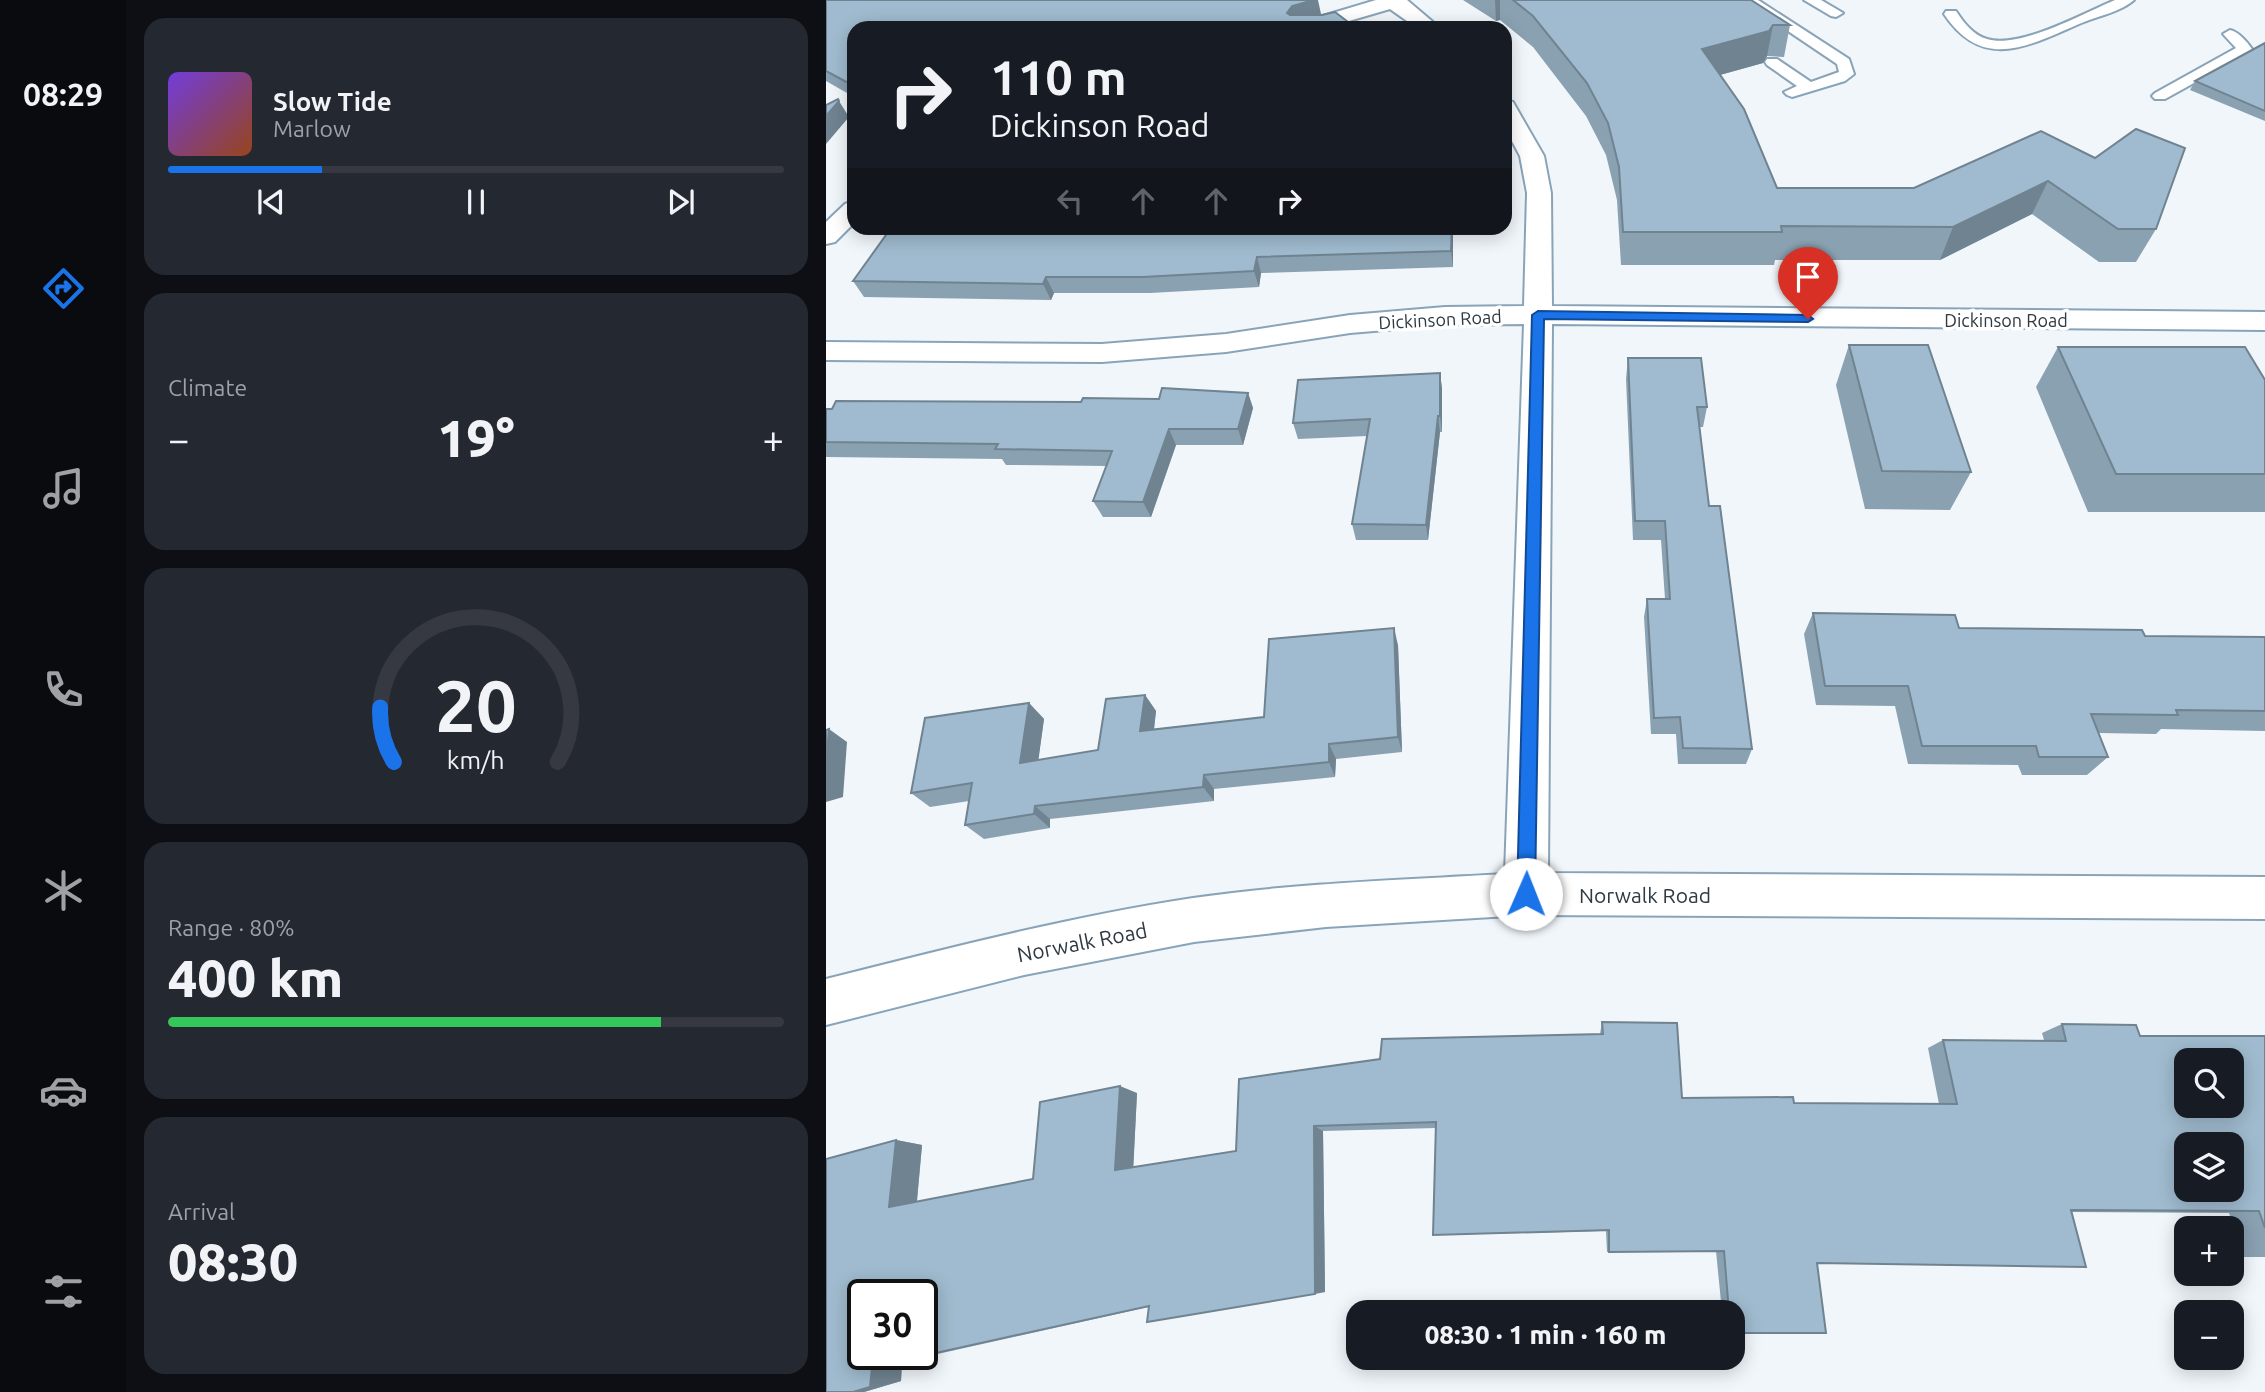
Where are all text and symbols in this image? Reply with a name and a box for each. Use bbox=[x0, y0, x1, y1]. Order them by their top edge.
icon: right bbox=[875, 49, 966, 140]
text: 110 m bbox=[990, 49, 1127, 104]
text: 08:29 bbox=[23, 76, 103, 112]
text: Slow Tide bbox=[273, 87, 392, 116]
text: Dickinson Road bbox=[990, 107, 1209, 143]
text: Marlow bbox=[273, 116, 351, 141]
icon: left bbox=[1051, 182, 1089, 220]
icon: ahead bbox=[1124, 182, 1162, 220]
icon: ahead bbox=[1197, 182, 1235, 220]
icon: right bbox=[1270, 182, 1308, 220]
icon: previous bbox=[252, 183, 290, 221]
icon: pause bbox=[457, 183, 495, 221]
icon: next bbox=[662, 183, 700, 221]
pin bbox=[1778, 247, 1838, 319]
icon: arrive bbox=[1789, 258, 1827, 296]
icon: directions bbox=[39, 264, 88, 313]
street label: Dickinson Road bbox=[1378, 306, 1502, 332]
street label: Dickinson Road bbox=[1944, 310, 2068, 330]
text: Climate bbox=[168, 375, 247, 400]
text: 19° bbox=[437, 409, 515, 467]
text: − bbox=[168, 418, 189, 460]
text: + bbox=[763, 418, 784, 460]
icon: music bbox=[39, 464, 88, 513]
text: 20 bbox=[435, 664, 517, 746]
icon: phone bbox=[39, 665, 88, 714]
text: km/h bbox=[447, 746, 505, 774]
position arrow bbox=[1489, 857, 1563, 931]
icon: climate bbox=[39, 866, 88, 915]
street label: Norwalk Road bbox=[1579, 883, 1711, 907]
text: Range · 80% bbox=[168, 915, 295, 940]
street label: Norwalk Road bbox=[1015, 918, 1149, 966]
text: 400 km bbox=[168, 949, 343, 1007]
map controls bbox=[2174, 1048, 2244, 1370]
button: search bbox=[2174, 1048, 2244, 1118]
icon: car bbox=[39, 1066, 88, 1115]
button: layers bbox=[2174, 1132, 2244, 1202]
text: Arrival bbox=[168, 1199, 235, 1224]
button: + bbox=[2174, 1216, 2244, 1286]
text: 08:30 bbox=[168, 1233, 298, 1291]
icon: filters bbox=[39, 1267, 88, 1316]
speed limit sign: 30 bbox=[847, 1279, 938, 1370]
button: − bbox=[2174, 1300, 2244, 1370]
text: 08:30 · 1 min · 160 m bbox=[1425, 1320, 1666, 1349]

